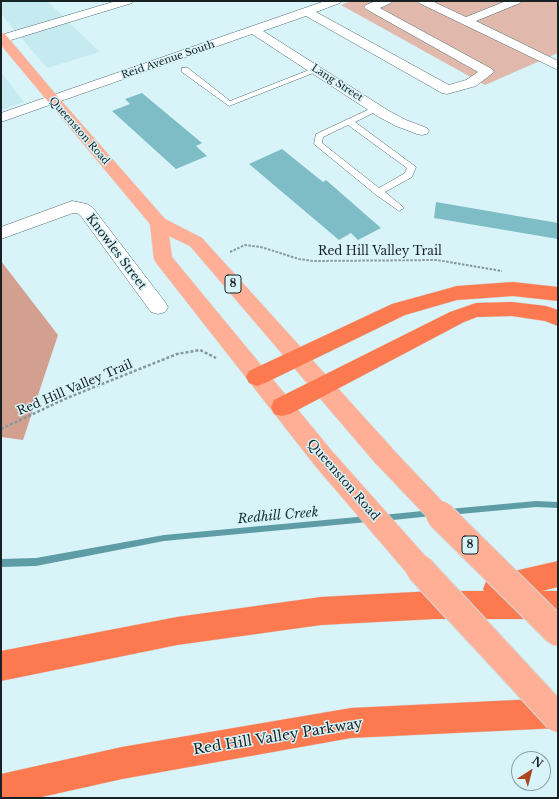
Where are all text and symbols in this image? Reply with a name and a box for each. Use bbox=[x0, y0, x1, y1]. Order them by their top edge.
street label: Reid Avenue South bbox=[120, 38, 216, 82]
street label: Lang Street bbox=[309, 62, 365, 104]
street label: Queenston Road bbox=[46, 95, 112, 167]
street label: Knowles Street bbox=[83, 211, 149, 293]
street label: Red Hill Valley Trail bbox=[318, 245, 442, 259]
road number: 8 bbox=[225, 275, 241, 293]
street label: Red Hill Valley Trail bbox=[15, 357, 135, 419]
street label: Queenston Road bbox=[304, 436, 382, 524]
water label: Redhill Creek bbox=[237, 505, 319, 527]
road number: 8 bbox=[462, 536, 478, 554]
street label: Red Hill Valley Parkway bbox=[192, 715, 364, 759]
north arrow bbox=[511, 751, 551, 791]
text: N bbox=[529, 753, 546, 771]

